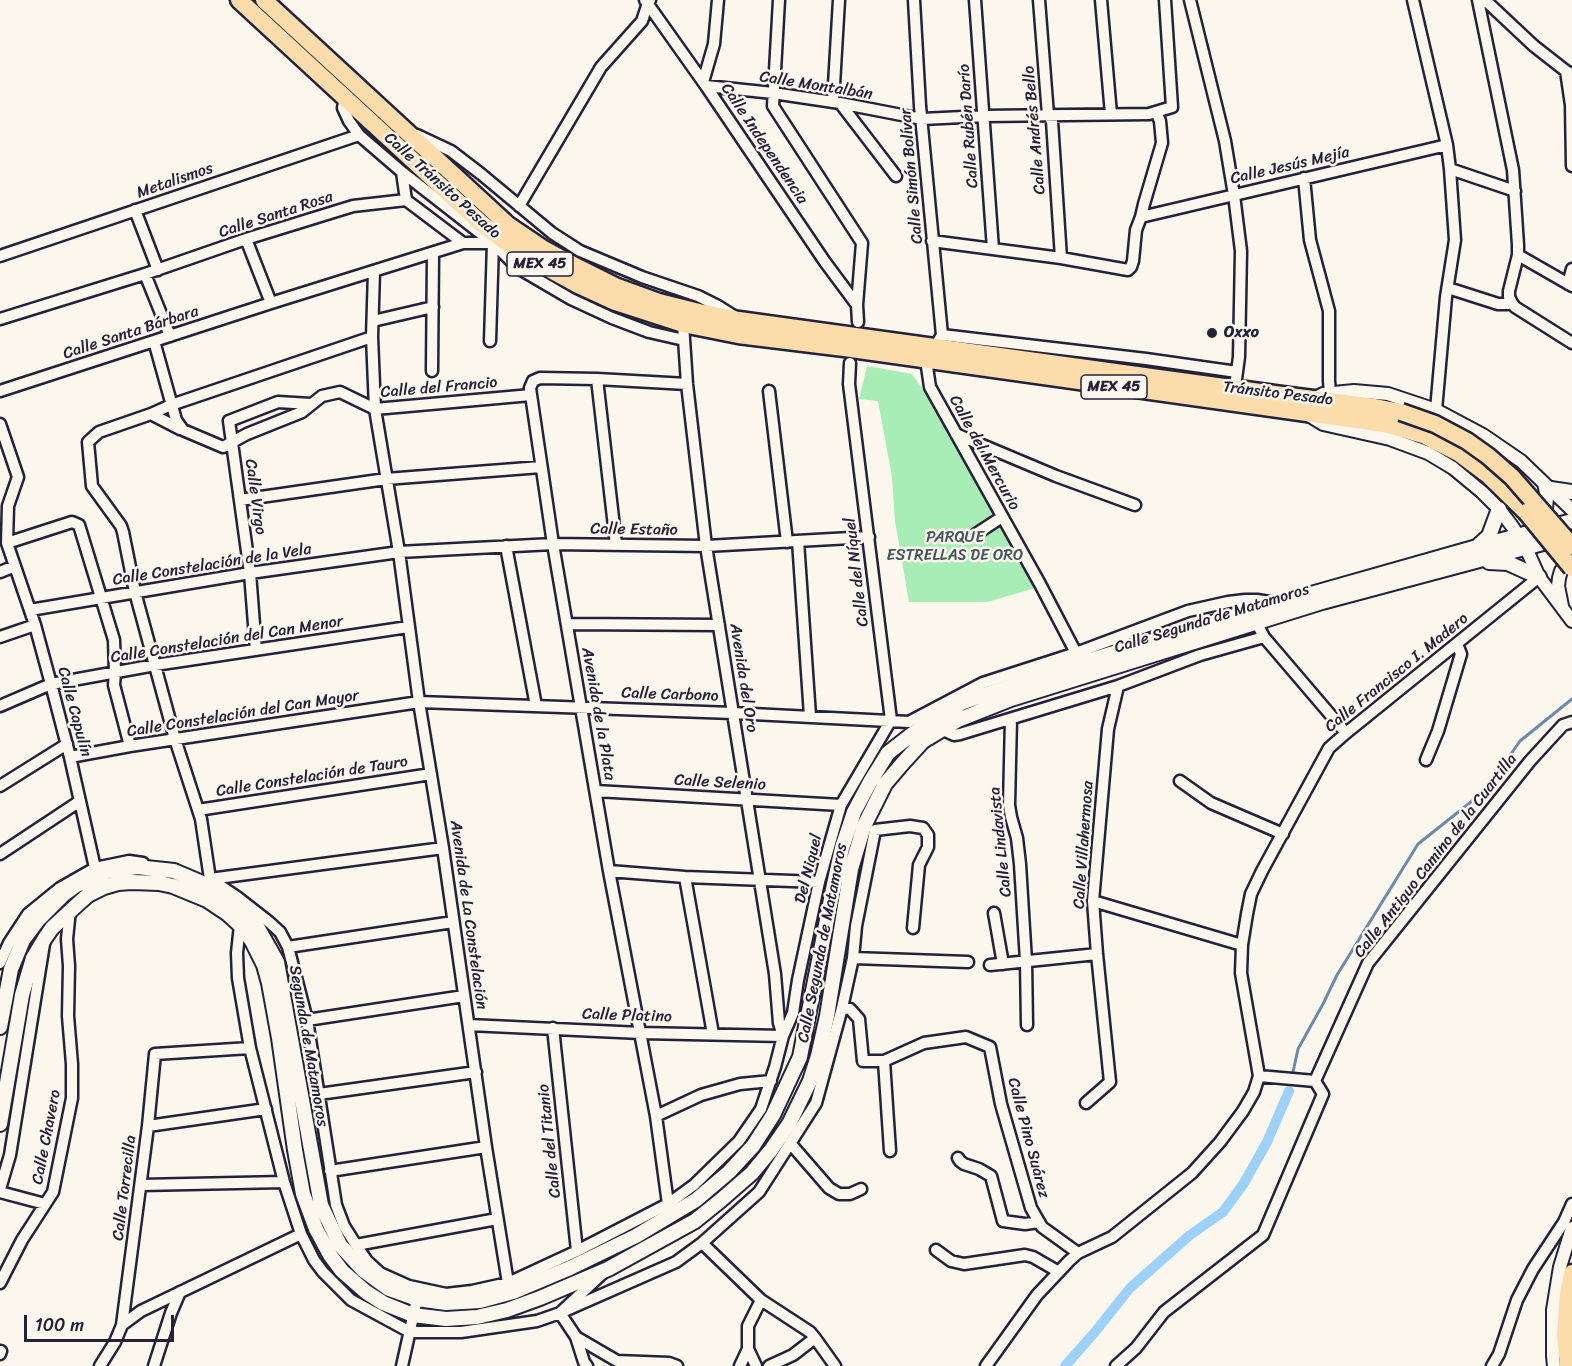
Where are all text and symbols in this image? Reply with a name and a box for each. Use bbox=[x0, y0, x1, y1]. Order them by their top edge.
street label: Calle Rubén Darío bbox=[955, 63, 983, 189]
street label: Calle Andrés Bello bbox=[1020, 65, 1050, 195]
street label: Calle Montalbán bbox=[758, 68, 874, 104]
street label: Calle Independencia bbox=[716, 80, 812, 208]
street label: Calle Simón Bolívar bbox=[896, 107, 928, 245]
street label: Calle Tránsito Pesado bbox=[380, 129, 504, 243]
street label: Calle Jesús Mejía bbox=[1229, 143, 1351, 189]
street label: Metalismos bbox=[134, 159, 216, 203]
street label: Calle Santa Rosa bbox=[217, 188, 335, 242]
road number: MEX 45 bbox=[507, 252, 573, 276]
street label: Calle Santa Bárbara bbox=[61, 302, 201, 364]
place label: Oxxo bbox=[1224, 323, 1259, 343]
marker: Oxxo bbox=[1205, 326, 1219, 340]
street label: Calle del Francio bbox=[380, 373, 498, 403]
road number: MEX 45 bbox=[1081, 375, 1147, 399]
street label: Tránsito Pesado bbox=[1222, 378, 1334, 410]
street label: Calle del Mercurio bbox=[944, 392, 1024, 514]
street label: Calle Virgo bbox=[240, 458, 270, 536]
street label: Calle del Níquel bbox=[841, 516, 873, 628]
street label: Calle Estaño bbox=[590, 520, 678, 540]
park label: PARQUE ESTRELLAS DE ORO bbox=[887, 528, 1023, 566]
street label: Calle Constelación de la Vela bbox=[111, 540, 313, 590]
street label: Calle Segunda de Matamoros bbox=[1112, 580, 1312, 658]
street label: Calle Francisco I. Madero bbox=[1321, 609, 1473, 737]
street label: Calle Constelación del Can Menor bbox=[109, 612, 345, 668]
street label: Avenida del Oro bbox=[725, 622, 761, 734]
street label: Avenida de la Plata bbox=[577, 646, 619, 782]
street label: Calle Capulín bbox=[53, 665, 95, 759]
street label: Calle Carbono bbox=[621, 684, 719, 706]
street label: Calle Constelación del Can Mayor bbox=[126, 686, 360, 742]
street label: Calle Antiguo Camino de la Cuartilla bbox=[1350, 750, 1522, 962]
street label: Calle Constelación de Tauro bbox=[215, 752, 409, 802]
street label: Calle Selenio bbox=[674, 771, 766, 795]
street label: Calle Villahermosa bbox=[1070, 780, 1098, 910]
street label: Calle Lindavista bbox=[986, 786, 1016, 898]
street label: Avenida de La Constelación bbox=[445, 819, 491, 1011]
street label: Del Niquel bbox=[791, 832, 827, 906]
street label: Calle Segunda de Matamoros bbox=[794, 842, 852, 1044]
street label: Segunda de Matamoros bbox=[284, 964, 332, 1128]
street label: Calle Platino bbox=[582, 1005, 672, 1027]
street label: Calle Pino Suárez bbox=[1003, 1076, 1053, 1200]
street label: Calle del Titanio bbox=[534, 1083, 566, 1199]
street label: Calle Chavero bbox=[28, 1088, 66, 1186]
street label: Calle Torrecilla bbox=[109, 1134, 141, 1242]
scale bar bbox=[27, 1303, 177, 1341]
text: 100 m bbox=[35, 1309, 84, 1341]

